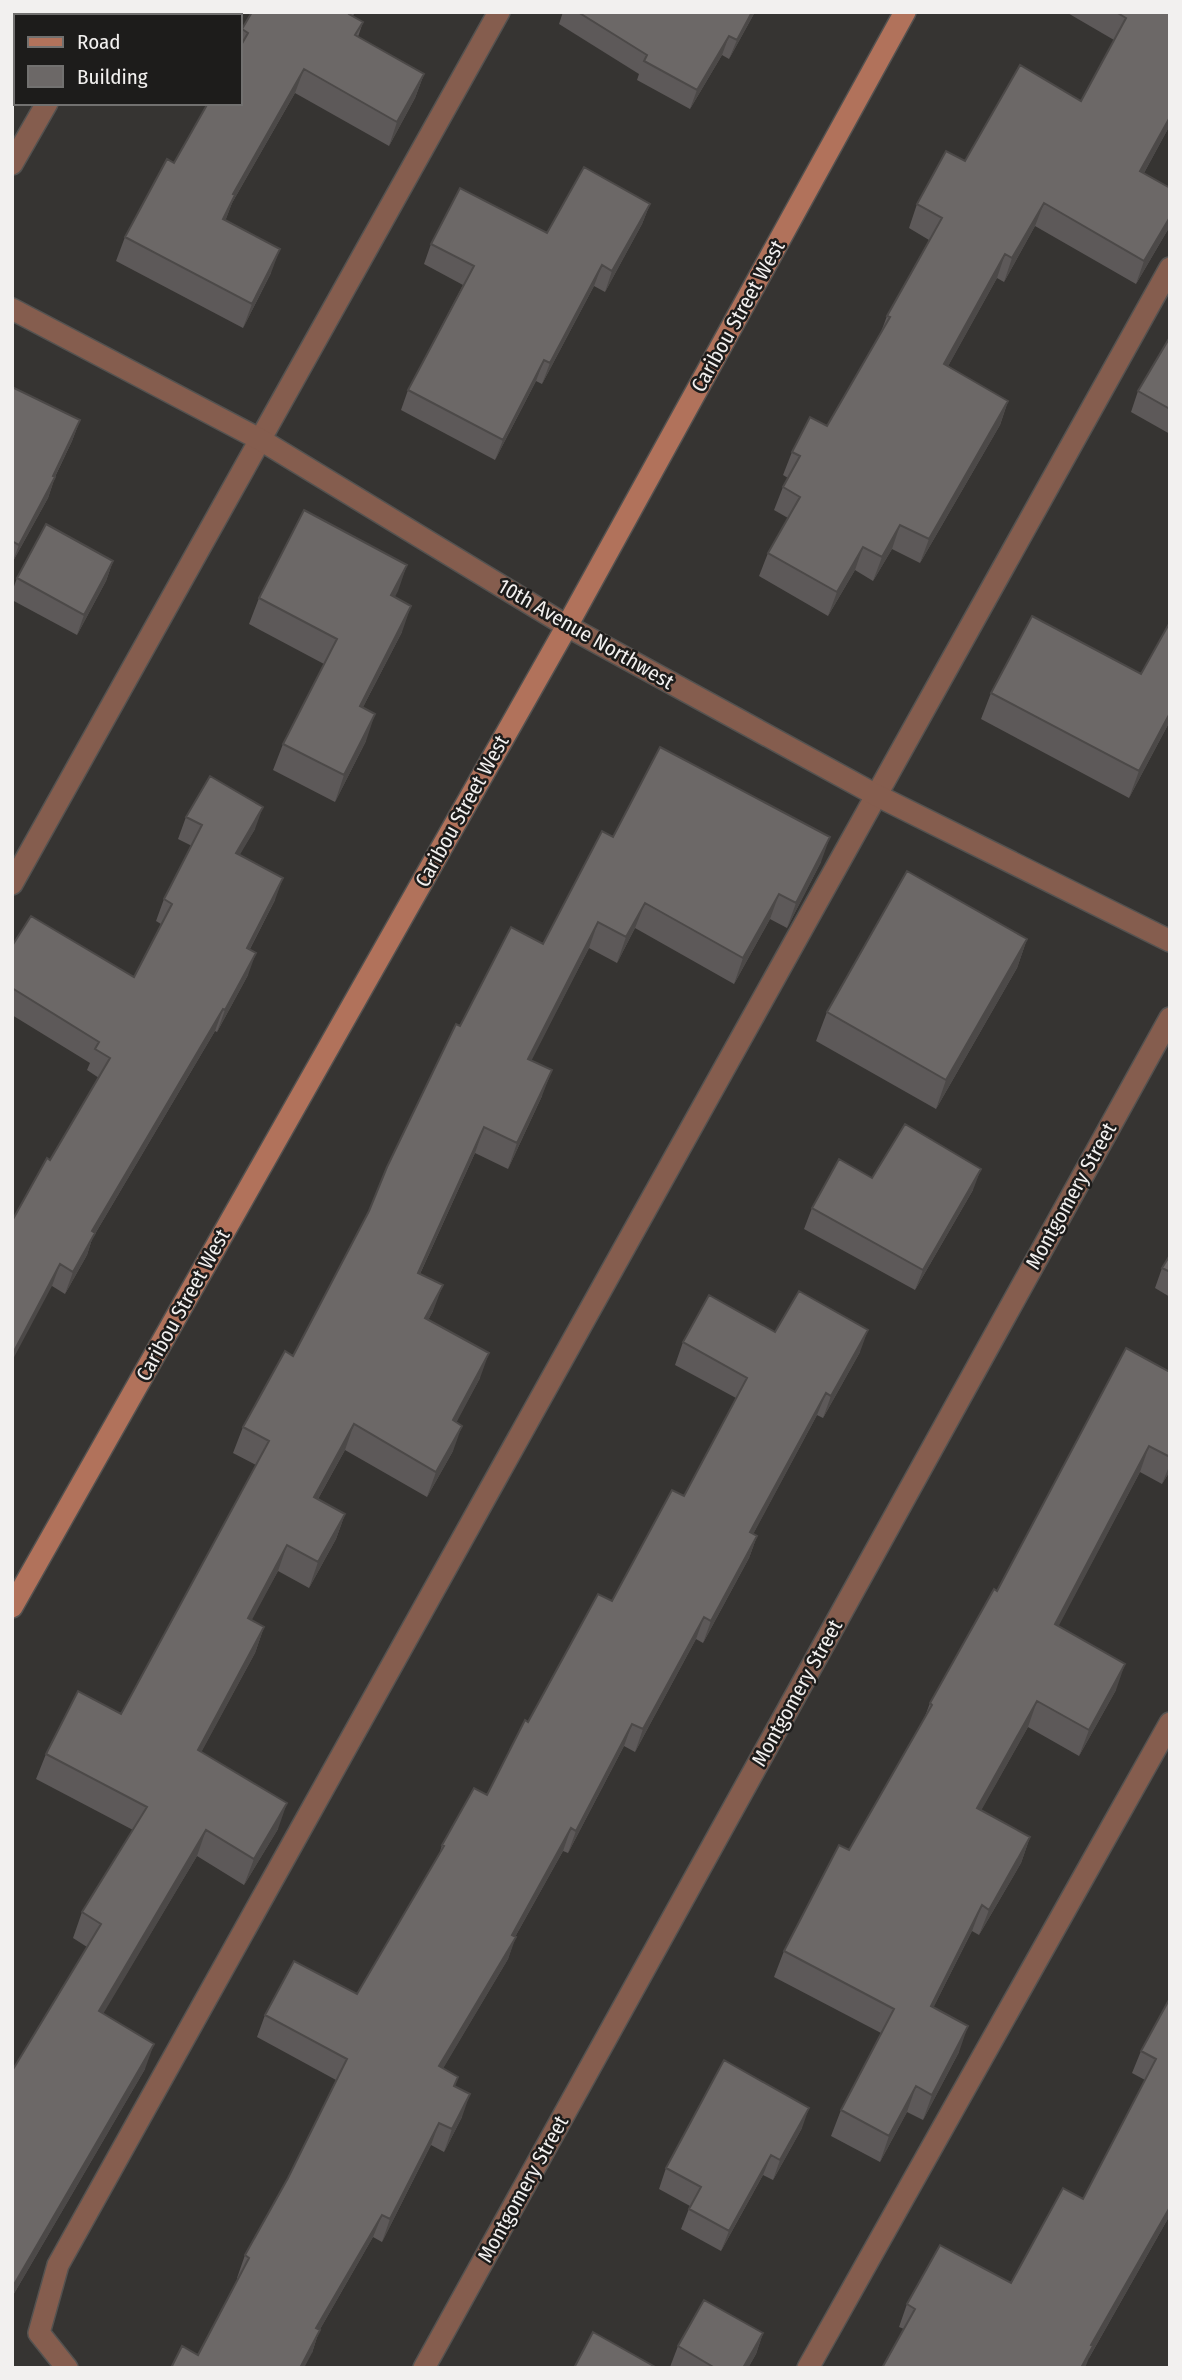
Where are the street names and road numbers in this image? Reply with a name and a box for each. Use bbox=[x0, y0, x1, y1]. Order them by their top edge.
street label: Caribou Street West bbox=[685, 235, 791, 397]
street label: 10th Avenue Northwest bbox=[493, 573, 679, 695]
street label: Caribou Street West bbox=[409, 730, 515, 892]
street label: Montgomery Street bbox=[1020, 1118, 1122, 1274]
street label: Caribou Street West bbox=[130, 1224, 236, 1386]
street label: Montgomery Street bbox=[746, 1615, 848, 1771]
street label: Montgomery Street bbox=[472, 2111, 574, 2267]

